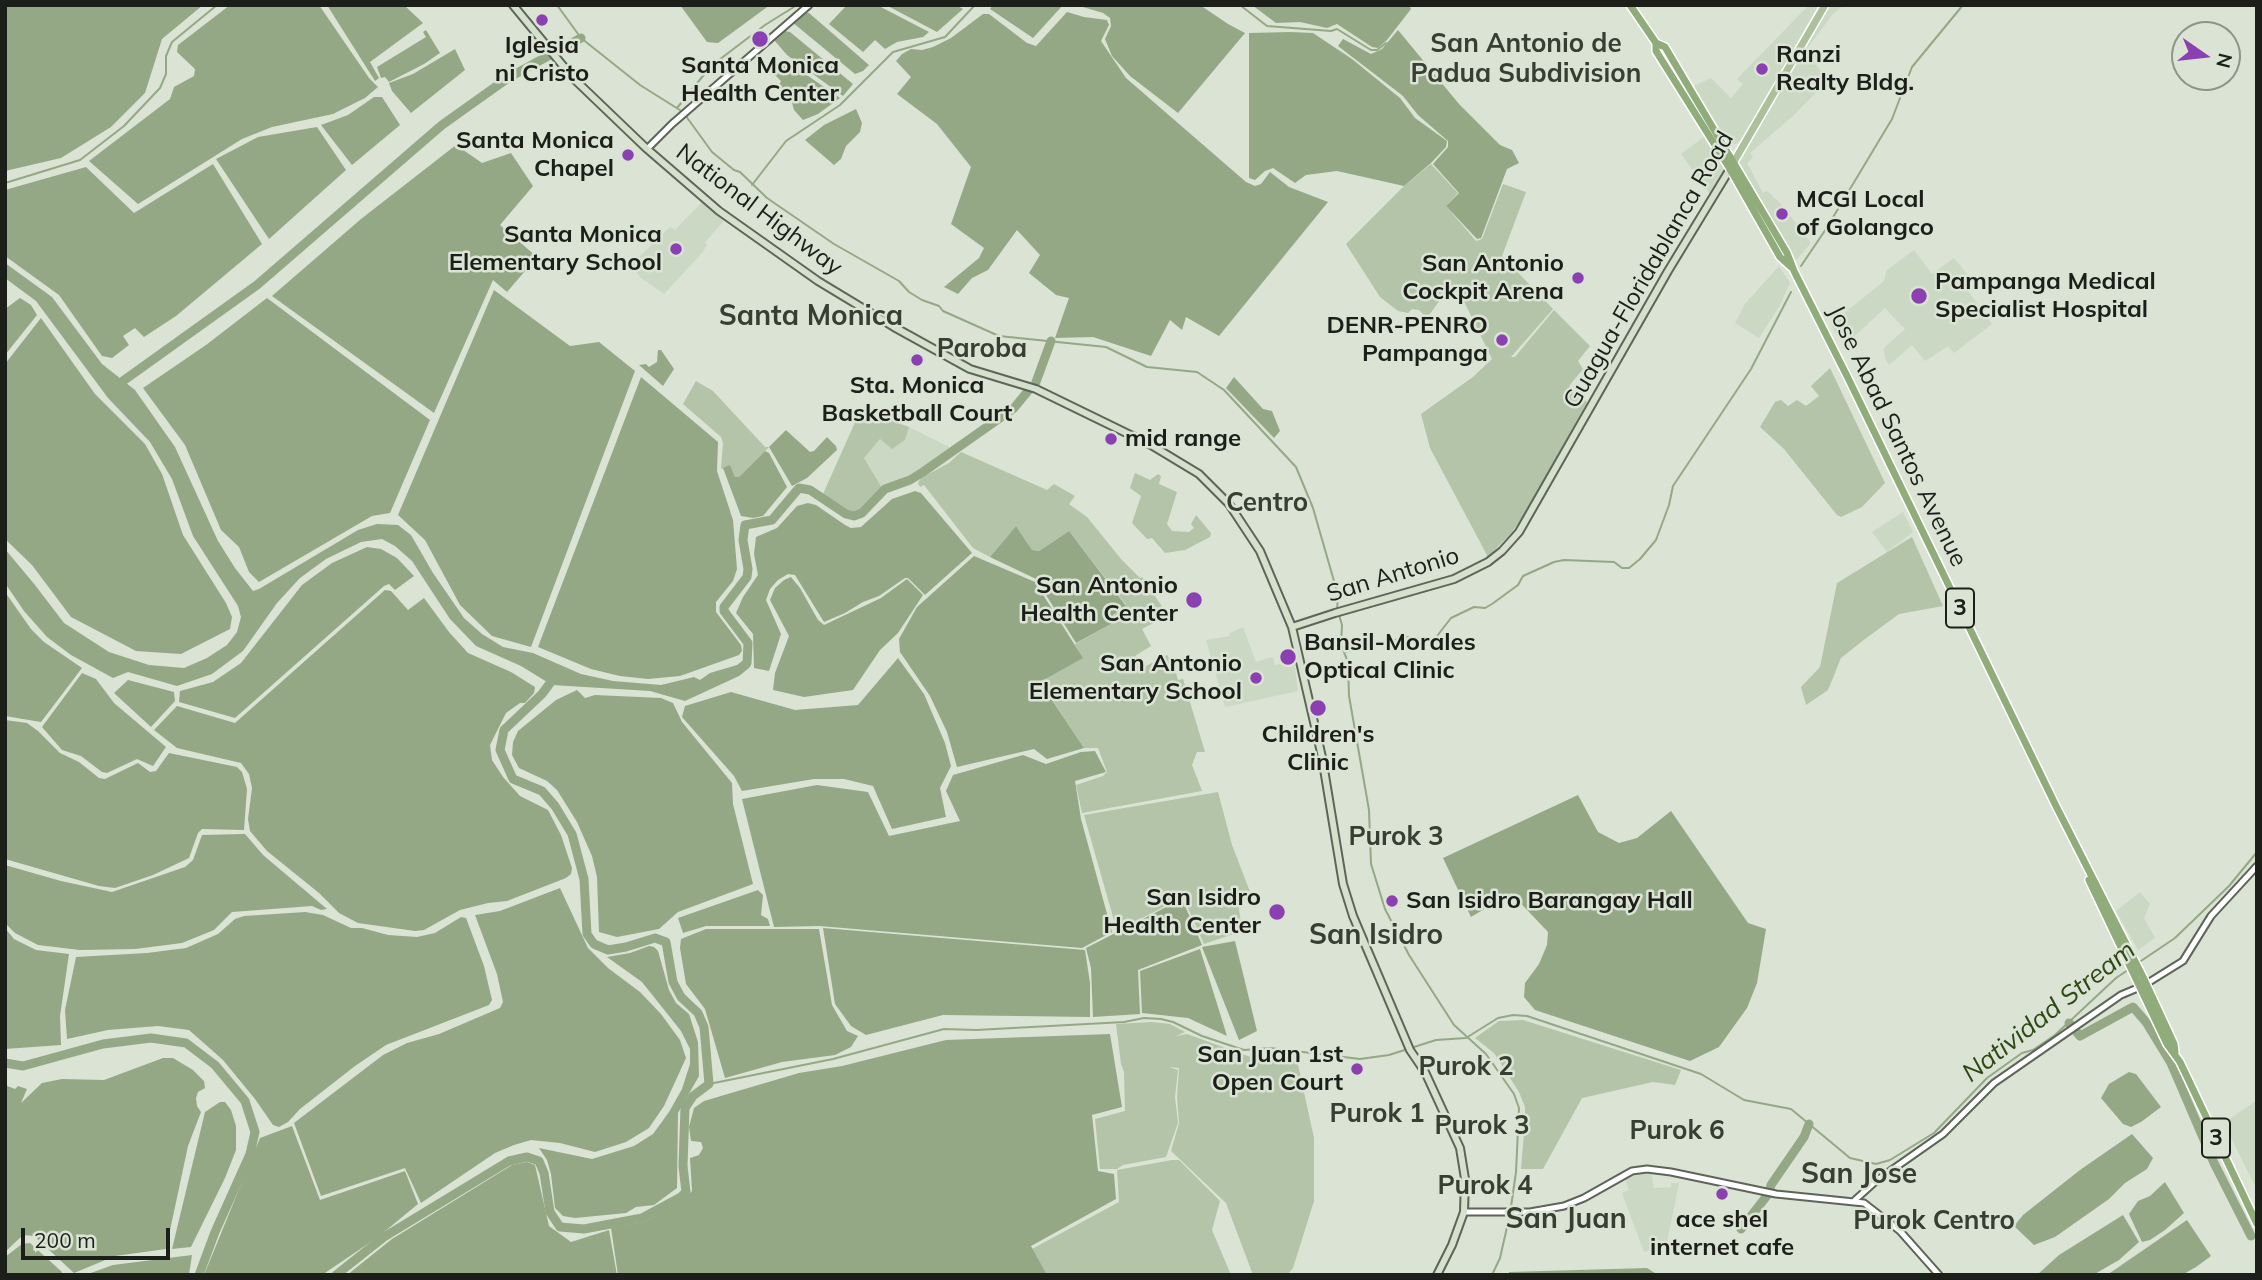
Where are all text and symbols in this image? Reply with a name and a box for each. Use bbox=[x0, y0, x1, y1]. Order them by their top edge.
marker: Iglesia ni Cristo bbox=[534, 12, 550, 28]
north arrow bbox=[2171, 21, 2241, 91]
district label: San Antonio de Padua Subdivision bbox=[1411, 28, 1641, 90]
marker: Santa Monica Health Center bbox=[750, 29, 770, 49]
place label: Iglesia ni Cristo bbox=[495, 32, 589, 88]
place label: Ranzi Realty Bldg. bbox=[1776, 41, 1914, 97]
text: N bbox=[2211, 51, 2238, 70]
place label: Santa Monica Health Center bbox=[681, 52, 839, 108]
marker: Ranzi Realty Bldg. bbox=[1754, 61, 1770, 77]
street label: Guagua-Floridablanca Road bbox=[1558, 126, 1740, 414]
place label: Santa Monica Chapel bbox=[456, 127, 614, 183]
street label: National Highway bbox=[670, 138, 848, 282]
marker: Santa Monica Chapel bbox=[620, 147, 636, 163]
place label: MCGI Local of Golangco bbox=[1796, 186, 1934, 242]
marker: MCGI Local of Golangco bbox=[1774, 206, 1790, 222]
place label: Santa Monica Elementary School bbox=[449, 221, 662, 277]
marker: Santa Monica Elementary School bbox=[668, 241, 684, 257]
place label: San Antonio Cockpit Arena bbox=[1402, 250, 1564, 306]
place label: Pampanga Medical Specialist Hospital bbox=[1935, 268, 2156, 324]
marker: San Antonio Cockpit Arena bbox=[1570, 270, 1586, 286]
marker: Pampanga Medical Specialist Hospital bbox=[1909, 286, 1929, 306]
district label: Santa Monica bbox=[719, 300, 903, 334]
street label: Jose Abad Santos Avenue bbox=[1821, 301, 1973, 571]
place label: DENR-PENRO Pampanga bbox=[1326, 312, 1488, 368]
marker: DENR-PENRO Pampanga bbox=[1494, 332, 1510, 348]
district label: Paroba bbox=[937, 333, 1027, 365]
marker: Sta. Monica Basketball Court bbox=[909, 352, 925, 368]
place label: Sta. Monica Basketball Court bbox=[822, 372, 1012, 428]
place label: mid range bbox=[1125, 425, 1241, 453]
marker: mid range bbox=[1103, 431, 1119, 447]
district label: Centro bbox=[1226, 487, 1308, 519]
street label: San Antonio bbox=[1323, 541, 1463, 609]
place label: San Antonio Health Center bbox=[1020, 572, 1178, 628]
road number: 3 bbox=[1946, 588, 1974, 628]
marker: San Antonio Health Center bbox=[1184, 590, 1204, 610]
place label: Bansil-Morales Optical Clinic bbox=[1304, 629, 1476, 685]
marker: Bansil-Morales Optical Clinic bbox=[1278, 647, 1298, 667]
place label: San Antonio Elementary School bbox=[1029, 650, 1242, 706]
marker: San Antonio Elementary School bbox=[1248, 670, 1264, 686]
marker: Children's Clinic bbox=[1308, 698, 1328, 718]
place label: Children's Clinic bbox=[1261, 721, 1375, 777]
district label: Purok 3 bbox=[1348, 821, 1444, 853]
place label: San Isidro Health Center bbox=[1103, 884, 1261, 940]
place label: San Isidro Barangay Hall bbox=[1406, 887, 1693, 915]
marker: San Isidro Barangay Hall bbox=[1384, 893, 1400, 909]
marker: San Isidro Health Center bbox=[1267, 902, 1287, 922]
district label: San Isidro bbox=[1309, 919, 1443, 953]
water label: Natividad Stream bbox=[1956, 935, 2142, 1089]
place label: San Juan 1st Open Court bbox=[1197, 1041, 1343, 1097]
district label: Purok 2 bbox=[1418, 1051, 1514, 1083]
marker: San Juan 1st Open Court bbox=[1349, 1061, 1365, 1077]
district label: Purok 1 bbox=[1329, 1098, 1425, 1130]
district label: Purok 3 bbox=[1434, 1110, 1530, 1142]
district label: Purok 6 bbox=[1629, 1115, 1725, 1147]
road number: 3 bbox=[2202, 1119, 2230, 1158]
district label: San Jose bbox=[1801, 1158, 1917, 1192]
district label: Purok 4 bbox=[1437, 1170, 1533, 1202]
marker: ace shel internet cafe bbox=[1714, 1186, 1730, 1202]
district label: San Juan bbox=[1505, 1203, 1627, 1237]
district label: Purok Centro bbox=[1853, 1205, 2015, 1237]
place label: ace shel internet cafe bbox=[1650, 1206, 1794, 1262]
scale bar bbox=[24, 1214, 173, 1258]
text: 200 m bbox=[34, 1227, 96, 1253]

